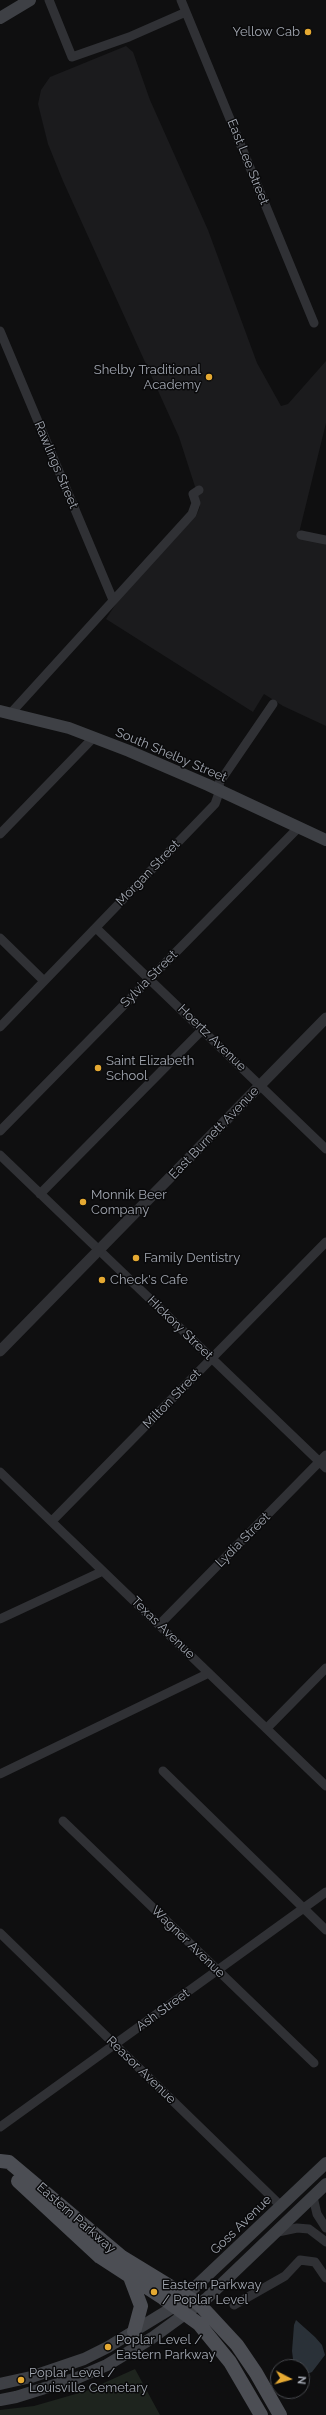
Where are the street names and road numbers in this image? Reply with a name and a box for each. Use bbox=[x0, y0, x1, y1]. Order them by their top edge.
street label: East Lee Street bbox=[224, 117, 272, 207]
street label: Rawlings Street bbox=[31, 419, 81, 511]
street label: South Shelby Street bbox=[113, 724, 229, 786]
street label: Morgan Street bbox=[113, 837, 183, 909]
street label: Sylvia Street bbox=[117, 947, 181, 1011]
street label: Hoertz Avenue bbox=[175, 1001, 249, 1075]
street label: East Burnett Avenue bbox=[166, 1083, 262, 1183]
street label: Hickory Street bbox=[144, 1293, 216, 1363]
street label: Milton Street bbox=[140, 1366, 204, 1432]
street label: Lydia Street bbox=[212, 1509, 274, 1571]
street label: Texas Avenue bbox=[128, 1594, 198, 1662]
street label: Wagner Avenue bbox=[148, 1903, 228, 1981]
street label: Ash Street bbox=[133, 1985, 193, 2035]
street label: Reasor Avenue bbox=[103, 2033, 179, 2107]
street label: Eastern Parkway bbox=[33, 2179, 119, 2257]
street label: Goss Avenue bbox=[207, 2192, 275, 2258]

